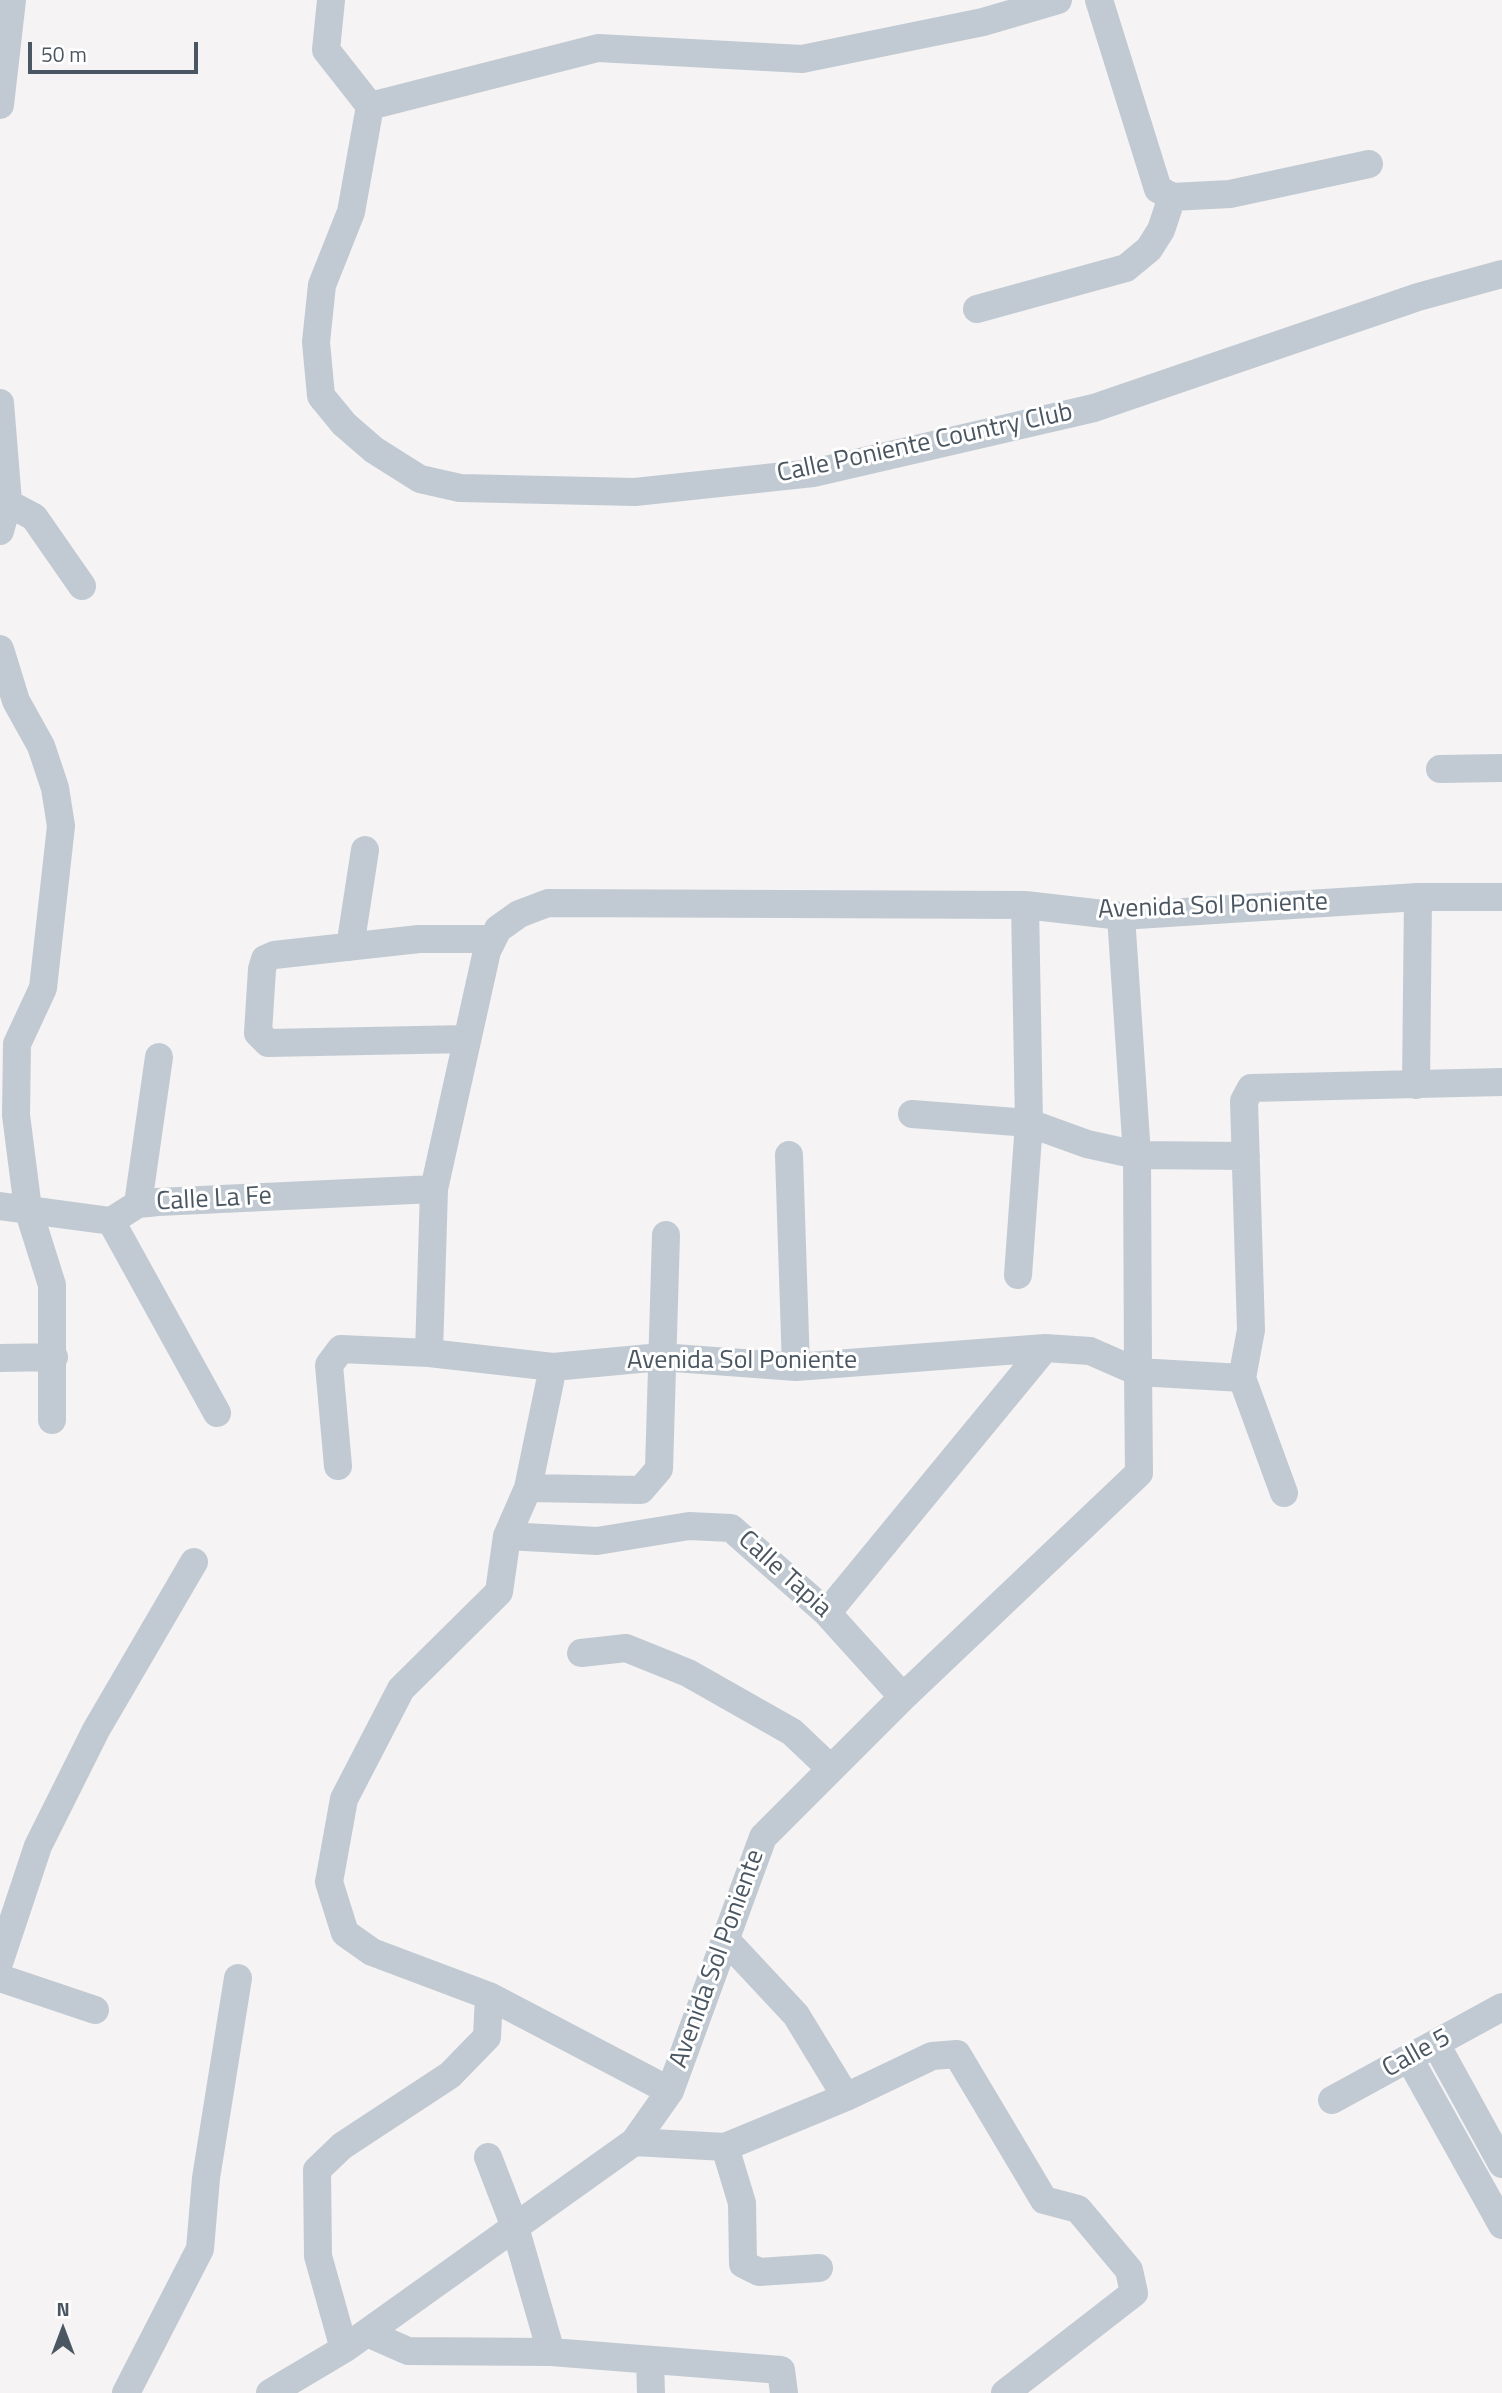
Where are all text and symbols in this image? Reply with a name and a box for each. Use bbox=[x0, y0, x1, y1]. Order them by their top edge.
scale bar bbox=[32, 28, 201, 72]
text: 50 m bbox=[41, 38, 87, 70]
street label: Calle Poniente Country Club bbox=[775, 397, 1075, 491]
street label: Avenida Sol Poniente bbox=[1097, 887, 1329, 927]
street label: Calle La Fe bbox=[155, 1181, 273, 1219]
street label: Avenida Sol Poniente bbox=[627, 1346, 857, 1378]
street label: Calle Tapia bbox=[731, 1525, 837, 1625]
street label: Avenida Sol Poniente bbox=[664, 1846, 772, 2072]
street label: Calle 5 bbox=[1378, 2023, 1456, 2085]
text: N bbox=[56, 2294, 70, 2323]
north arrow bbox=[28, 2295, 98, 2365]

